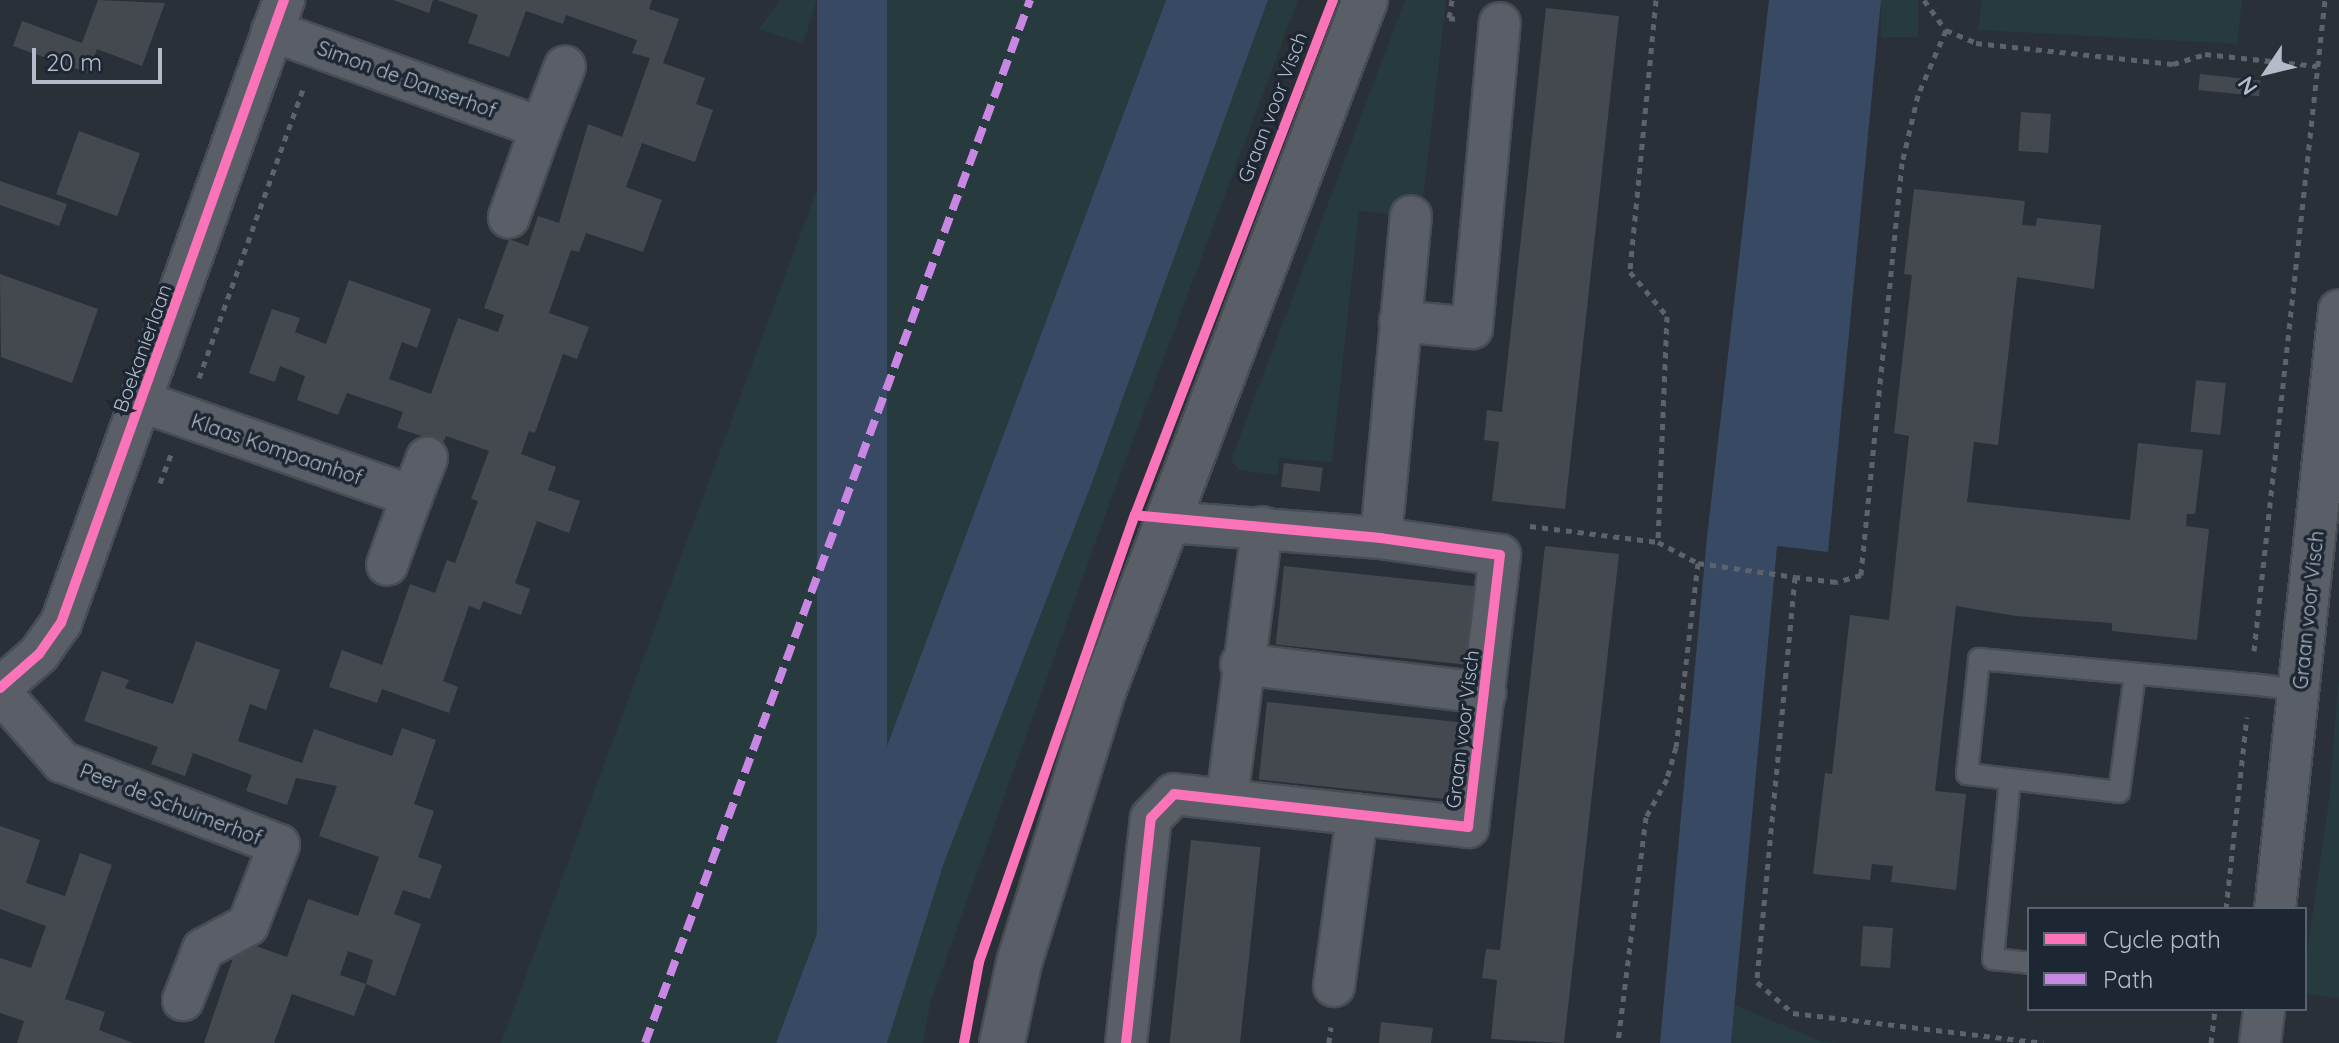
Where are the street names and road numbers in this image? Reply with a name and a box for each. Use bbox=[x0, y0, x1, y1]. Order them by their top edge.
street label: Graan voor Visch bbox=[1232, 28, 1312, 186]
street label: Simon de Danserhof bbox=[314, 35, 500, 123]
street label: Boekanierlaan bbox=[108, 281, 176, 415]
street label: Klaas Kompaanhof bbox=[188, 408, 366, 490]
street label: Graan voor Visch bbox=[2288, 530, 2328, 690]
street label: Graan voor Visch bbox=[1440, 648, 1484, 810]
street label: Peer de Schuimerhof bbox=[77, 758, 265, 850]

